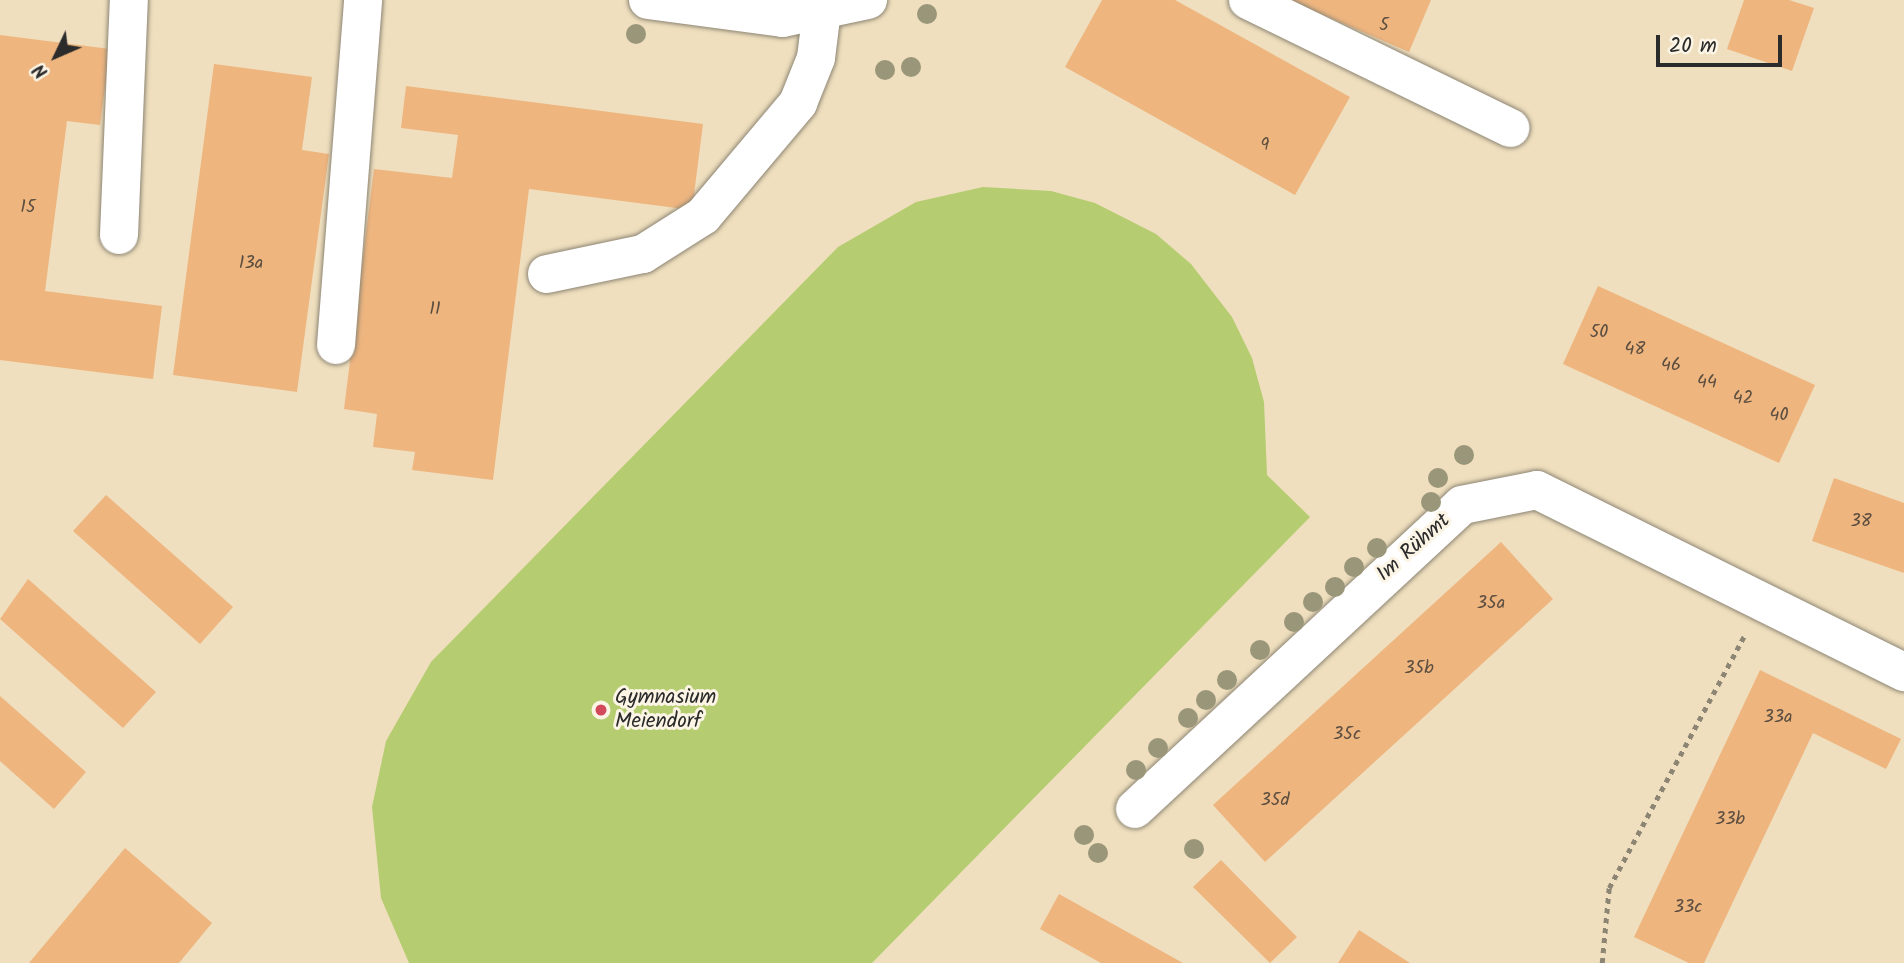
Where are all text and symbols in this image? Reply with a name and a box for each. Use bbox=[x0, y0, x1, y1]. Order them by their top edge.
house number: 5 bbox=[1379, 15, 1389, 37]
north arrow bbox=[21, 21, 91, 91]
scale bar bbox=[1659, 21, 1785, 65]
text: 20 m bbox=[1669, 30, 1717, 63]
text: N bbox=[26, 56, 56, 85]
house number: 9 bbox=[1261, 135, 1269, 157]
house number: 15 bbox=[20, 197, 36, 219]
house number: 13a bbox=[239, 253, 263, 275]
house number: 11 bbox=[429, 299, 441, 321]
house number: 50 bbox=[1590, 322, 1608, 344]
house number: 48 bbox=[1625, 339, 1645, 361]
house number: 46 bbox=[1661, 355, 1681, 377]
house number: 44 bbox=[1697, 372, 1717, 394]
house number: 42 bbox=[1733, 388, 1753, 410]
house number: 40 bbox=[1770, 405, 1788, 427]
street label: Im Rühmt bbox=[1372, 509, 1456, 587]
house number: 38 bbox=[1850, 511, 1872, 533]
house number: 35a bbox=[1477, 593, 1505, 615]
house number: 35b bbox=[1404, 658, 1434, 680]
place label: Gymnasium Meiendorf bbox=[615, 685, 716, 735]
marker: Gymnasium Meiendorf bbox=[593, 702, 609, 718]
house number: 33a bbox=[1764, 707, 1792, 729]
house number: 35c bbox=[1333, 724, 1361, 746]
house number: 35d bbox=[1261, 790, 1289, 812]
house number: 33b bbox=[1715, 809, 1745, 831]
house number: 33c bbox=[1674, 897, 1702, 919]

